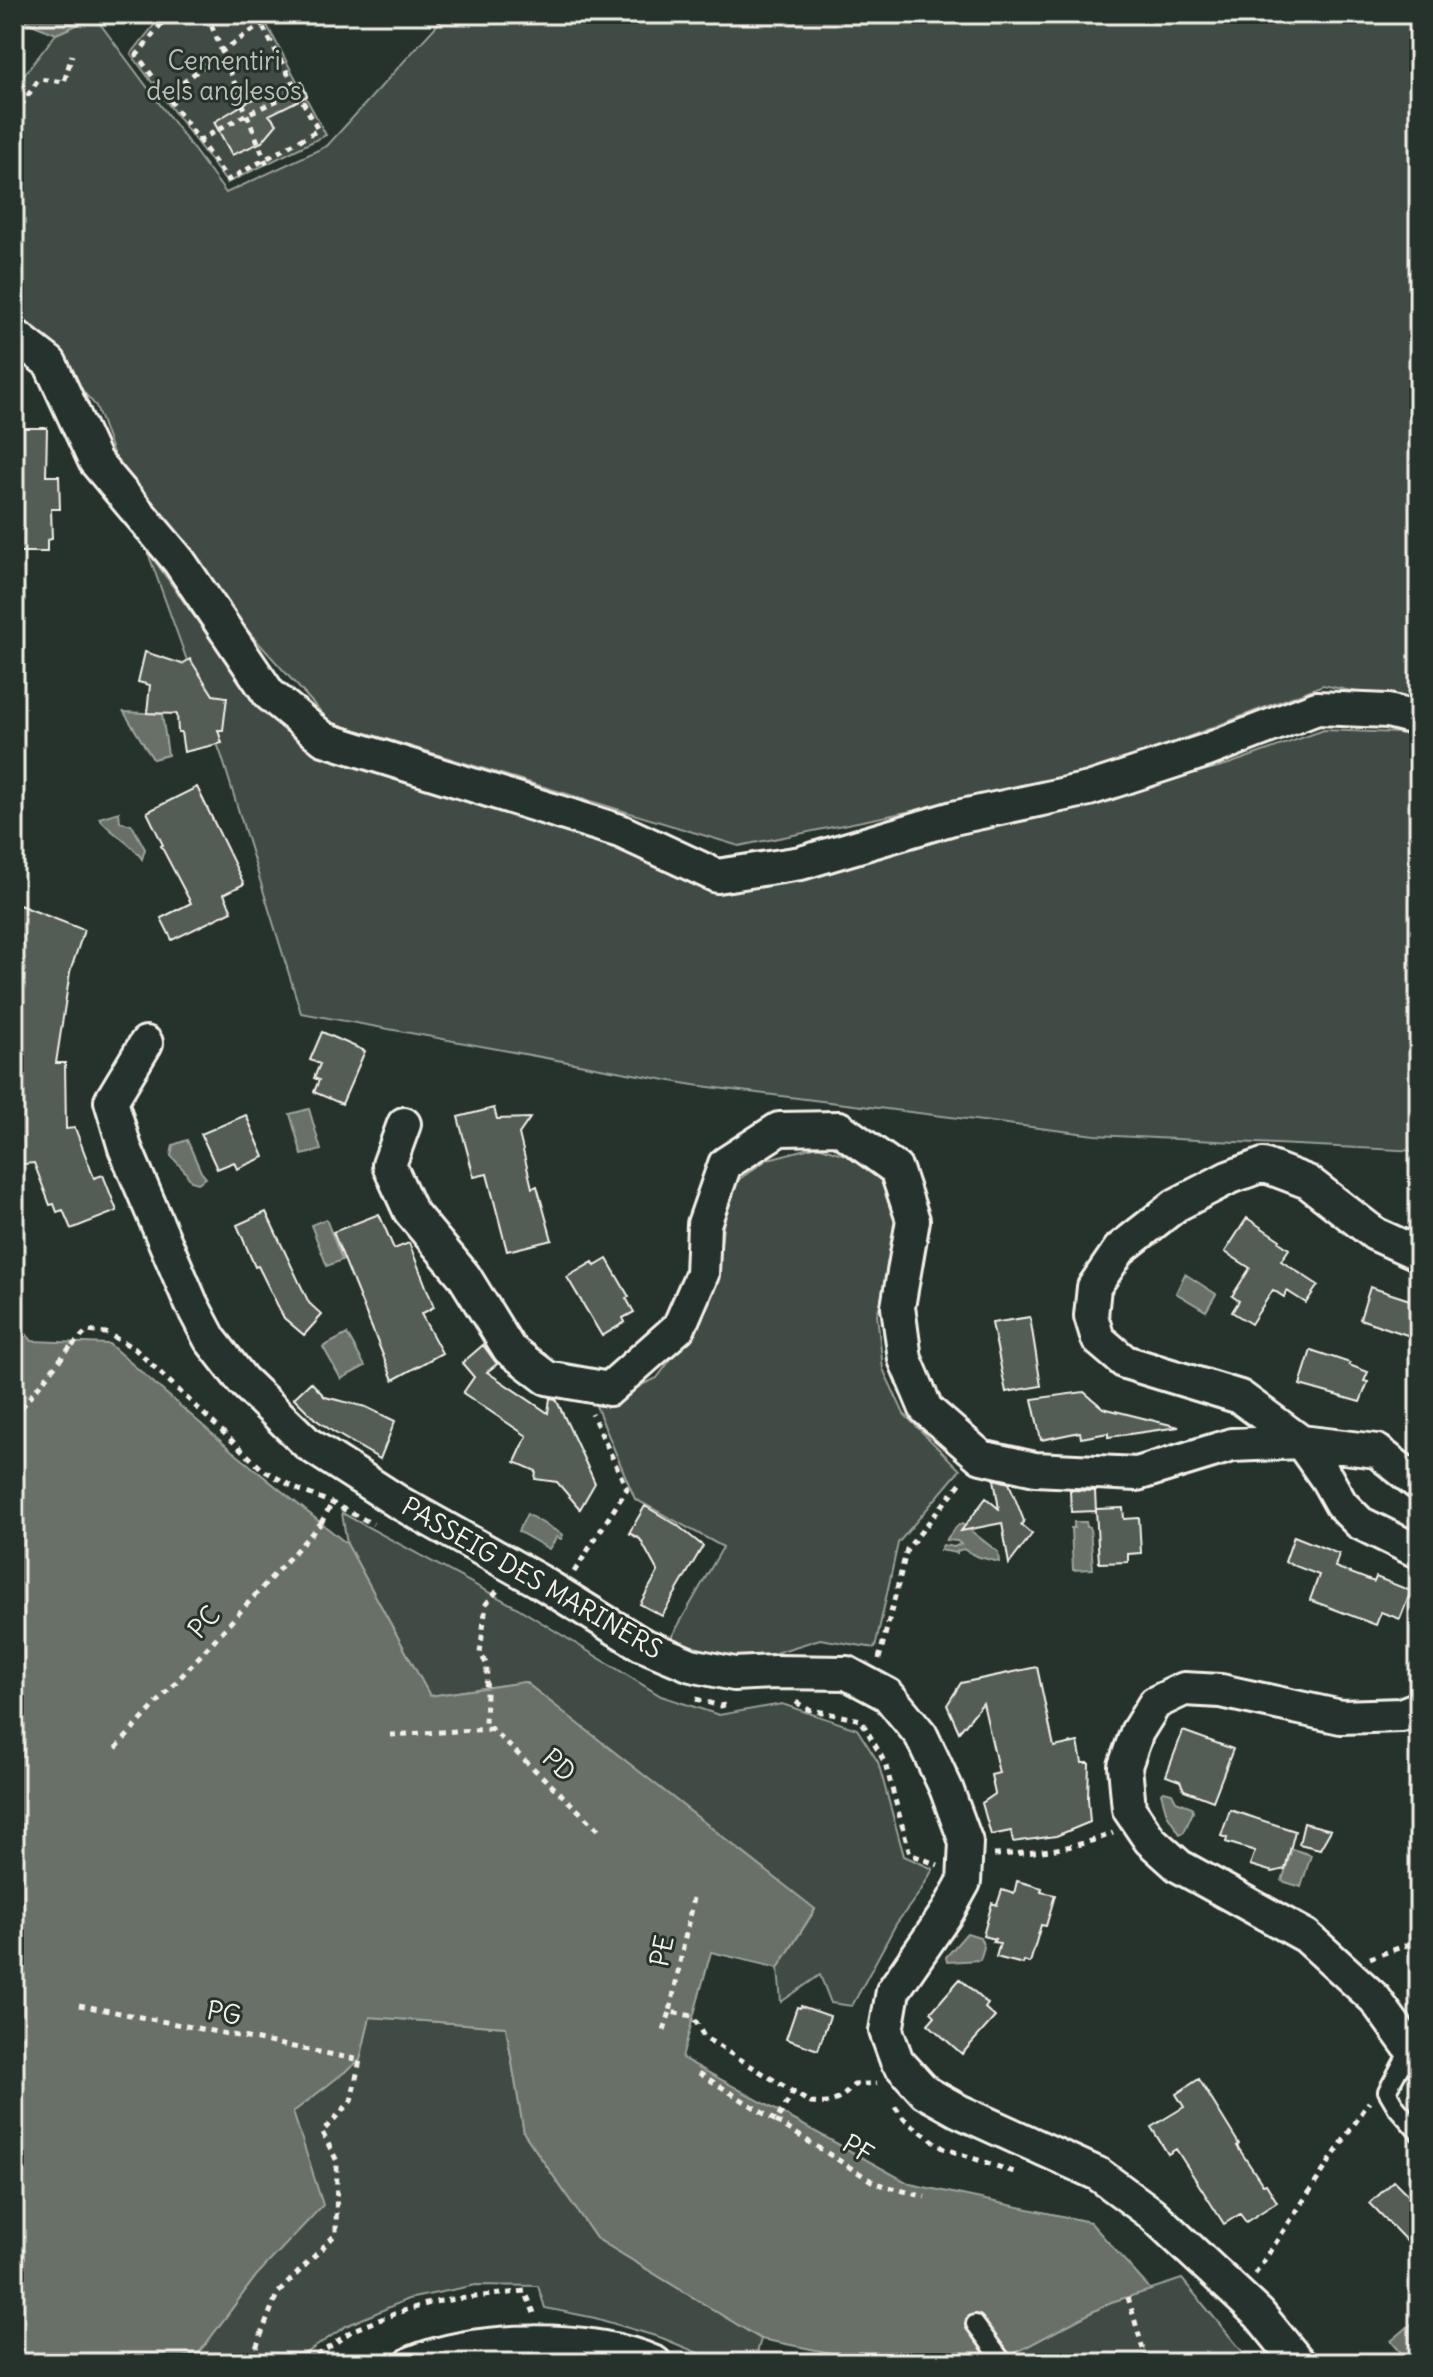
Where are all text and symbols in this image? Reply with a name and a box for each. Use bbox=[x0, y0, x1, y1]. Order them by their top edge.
park label: Cementiri dels anglesos bbox=[146, 44, 302, 107]
street label: PASSEIG DES MARINERS bbox=[396, 1489, 669, 1666]
street label: PC bbox=[180, 1598, 227, 1645]
street label: PD bbox=[536, 1741, 583, 1788]
street label: PE bbox=[642, 1932, 681, 1969]
street label: PG bbox=[204, 1993, 244, 2032]
street label: PF bbox=[837, 2127, 880, 2171]

